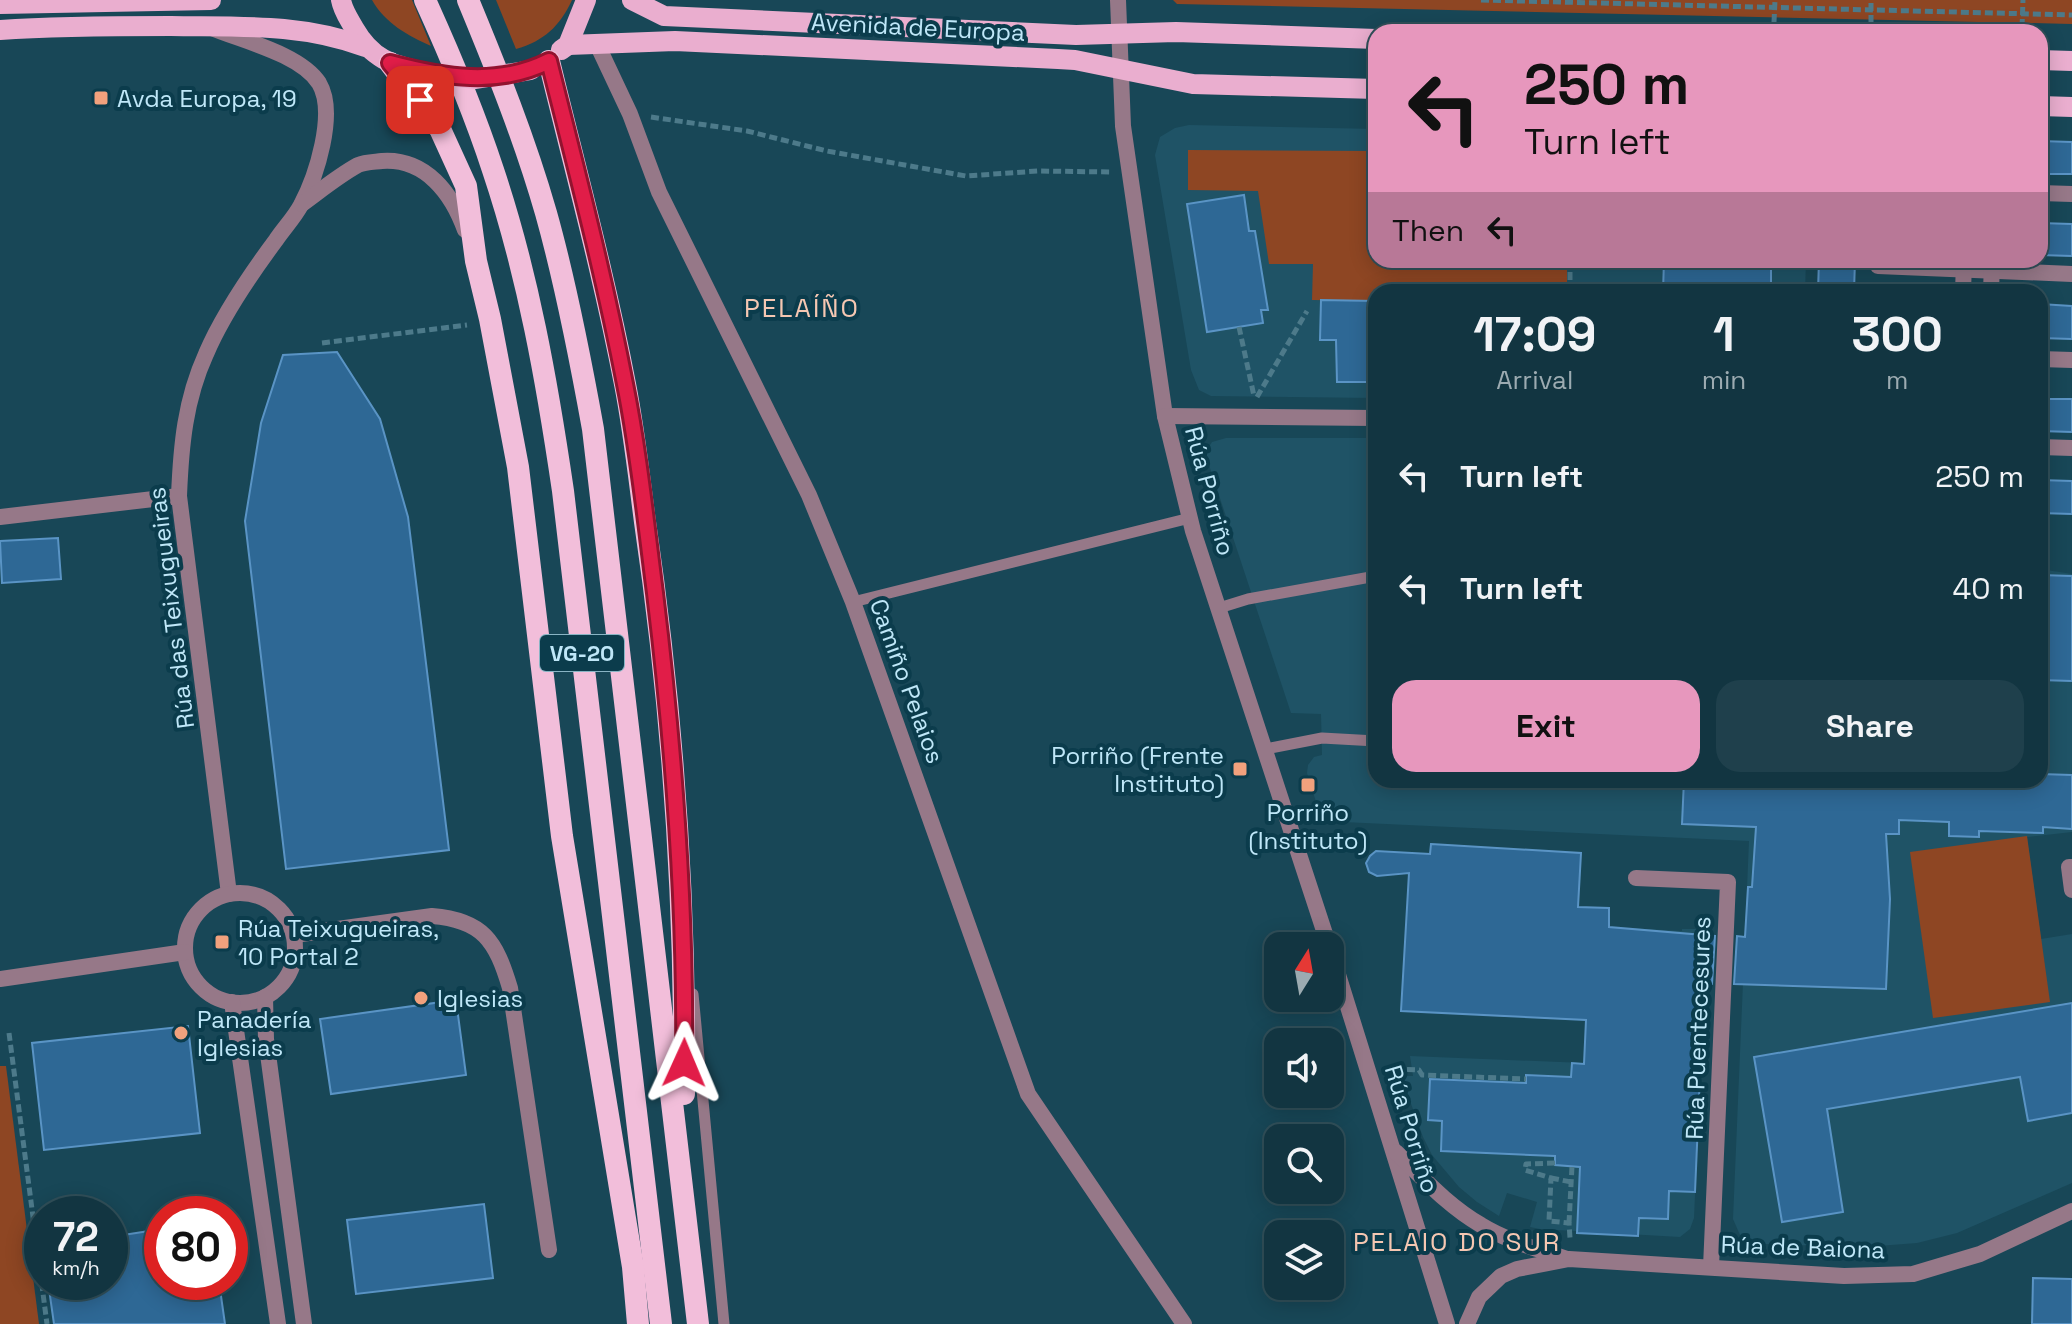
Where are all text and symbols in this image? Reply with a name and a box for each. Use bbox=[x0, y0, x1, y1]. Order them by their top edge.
street label: Avenida de Europa bbox=[810, 6, 1026, 48]
text: 250 m bbox=[1524, 49, 1689, 120]
icon: left bbox=[1392, 56, 1496, 160]
pin bbox=[386, 66, 454, 134]
icon: arrive bbox=[398, 78, 442, 122]
place label: Avda Europa, 19 bbox=[117, 83, 297, 114]
marker: Avda Europa, 19 bbox=[92, 89, 110, 107]
text: Turn left bbox=[1524, 119, 1671, 165]
icon: left bbox=[1480, 208, 1524, 252]
text: Then bbox=[1392, 211, 1464, 250]
district label: PELAÍÑO bbox=[744, 291, 860, 325]
text: 17:09 bbox=[1473, 304, 1597, 365]
text: 1 bbox=[1713, 304, 1735, 365]
text: 300 bbox=[1851, 304, 1943, 365]
text: Arrival bbox=[1496, 363, 1573, 397]
text: min bbox=[1702, 363, 1746, 397]
text: m bbox=[1886, 363, 1908, 397]
street label: Rúa Porriño bbox=[1178, 423, 1242, 559]
icon: left bbox=[1392, 454, 1436, 498]
text: Turn left bbox=[1460, 457, 1583, 496]
text: 250 m bbox=[1935, 457, 2024, 496]
street label: Rúa das Teixugueiras bbox=[141, 485, 201, 731]
icon: left bbox=[1392, 566, 1436, 610]
text: Turn left bbox=[1460, 569, 1583, 608]
text: 40 m bbox=[1953, 569, 2024, 608]
street label: Camiño Pelaios bbox=[863, 595, 951, 767]
road number: VG-20 bbox=[540, 635, 624, 671]
button: Exit bbox=[1392, 680, 1700, 772]
button: Share bbox=[1716, 680, 2024, 772]
place label: Porriño (Frente Instituto) bbox=[1051, 740, 1224, 799]
marker: Porriño (Frente Instituto) bbox=[1231, 760, 1249, 778]
marker: Porriño (Instituto) bbox=[1299, 776, 1317, 794]
place label: Porriño (Instituto) bbox=[1249, 797, 1367, 856]
place label: Rúa Teixugueiras, 10 Portal 2 bbox=[238, 913, 439, 972]
street label: Rúa Puentecesures bbox=[1679, 916, 1717, 1140]
north arrow bbox=[1264, 932, 1344, 1012]
map controls bbox=[1264, 932, 1344, 1300]
marker: Rúa Teixugueiras, 10 Portal 2 bbox=[213, 933, 231, 951]
place label: Iglesias bbox=[437, 983, 523, 1014]
marker: Iglesias bbox=[412, 989, 430, 1007]
place label: Panadería Iglesias bbox=[197, 1004, 312, 1063]
position arrow bbox=[642, 1021, 726, 1105]
marker: Panadería Iglesias bbox=[172, 1024, 190, 1042]
button: sound bbox=[1264, 1028, 1344, 1108]
street label: Rúa Porriño bbox=[1378, 1061, 1446, 1197]
button: search bbox=[1264, 1124, 1344, 1204]
speed limit sign: 80 bbox=[144, 1196, 248, 1300]
text: 72 bbox=[53, 1212, 99, 1263]
button: layers bbox=[1264, 1220, 1344, 1300]
district label: PELAIO DO SUR bbox=[1353, 1225, 1561, 1259]
street label: Rúa de Baiona bbox=[1720, 1229, 1886, 1265]
text: km/h bbox=[52, 1255, 100, 1281]

